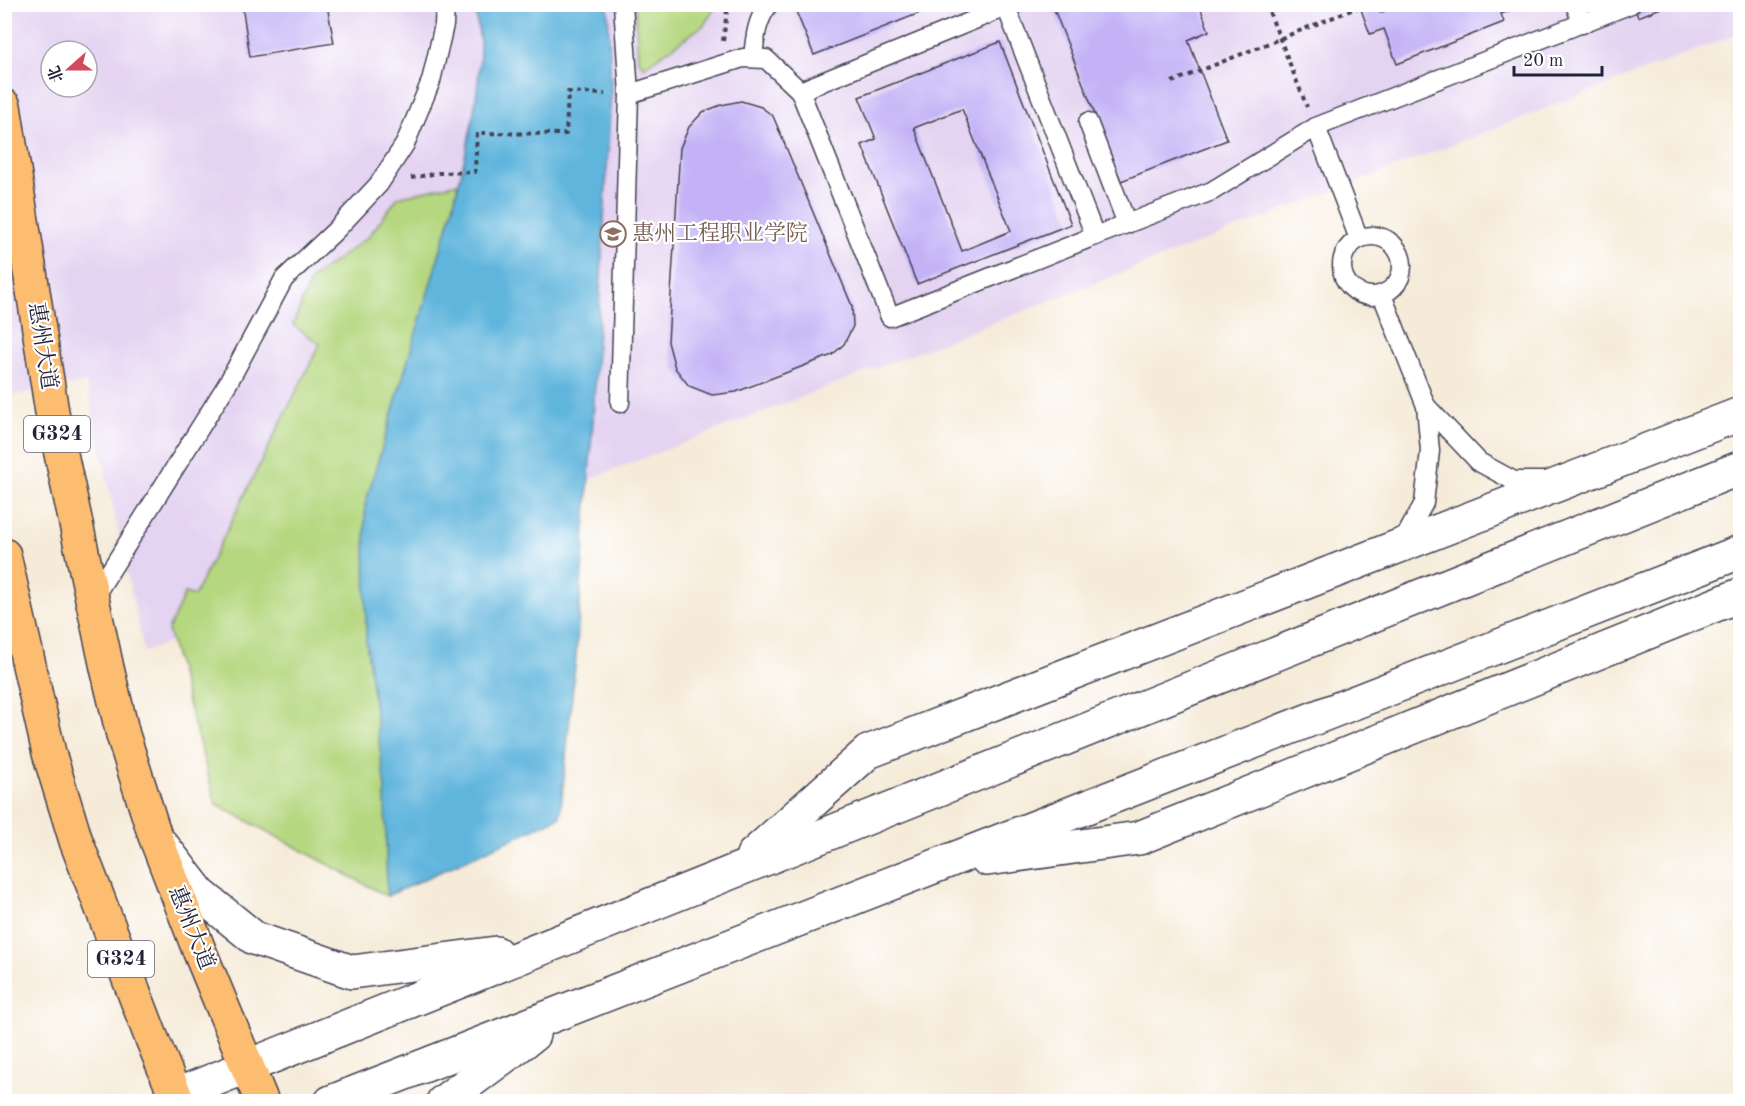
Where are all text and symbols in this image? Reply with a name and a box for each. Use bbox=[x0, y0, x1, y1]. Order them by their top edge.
north arrow bbox=[39, 39, 99, 99]
scale bar bbox=[1514, 39, 1602, 77]
text: 20 m bbox=[1523, 52, 1563, 70]
text: 北 bbox=[45, 63, 67, 85]
school or university icon: 惠州工程职业学院 bbox=[598, 219, 628, 249]
place label: 惠州工程职业学院 bbox=[632, 221, 808, 245]
street label: 惠州大道 bbox=[24, 301, 62, 391]
road number: G324 bbox=[24, 416, 90, 452]
street label: 惠州大道 bbox=[164, 882, 220, 973]
road number: G324 bbox=[88, 941, 154, 977]

